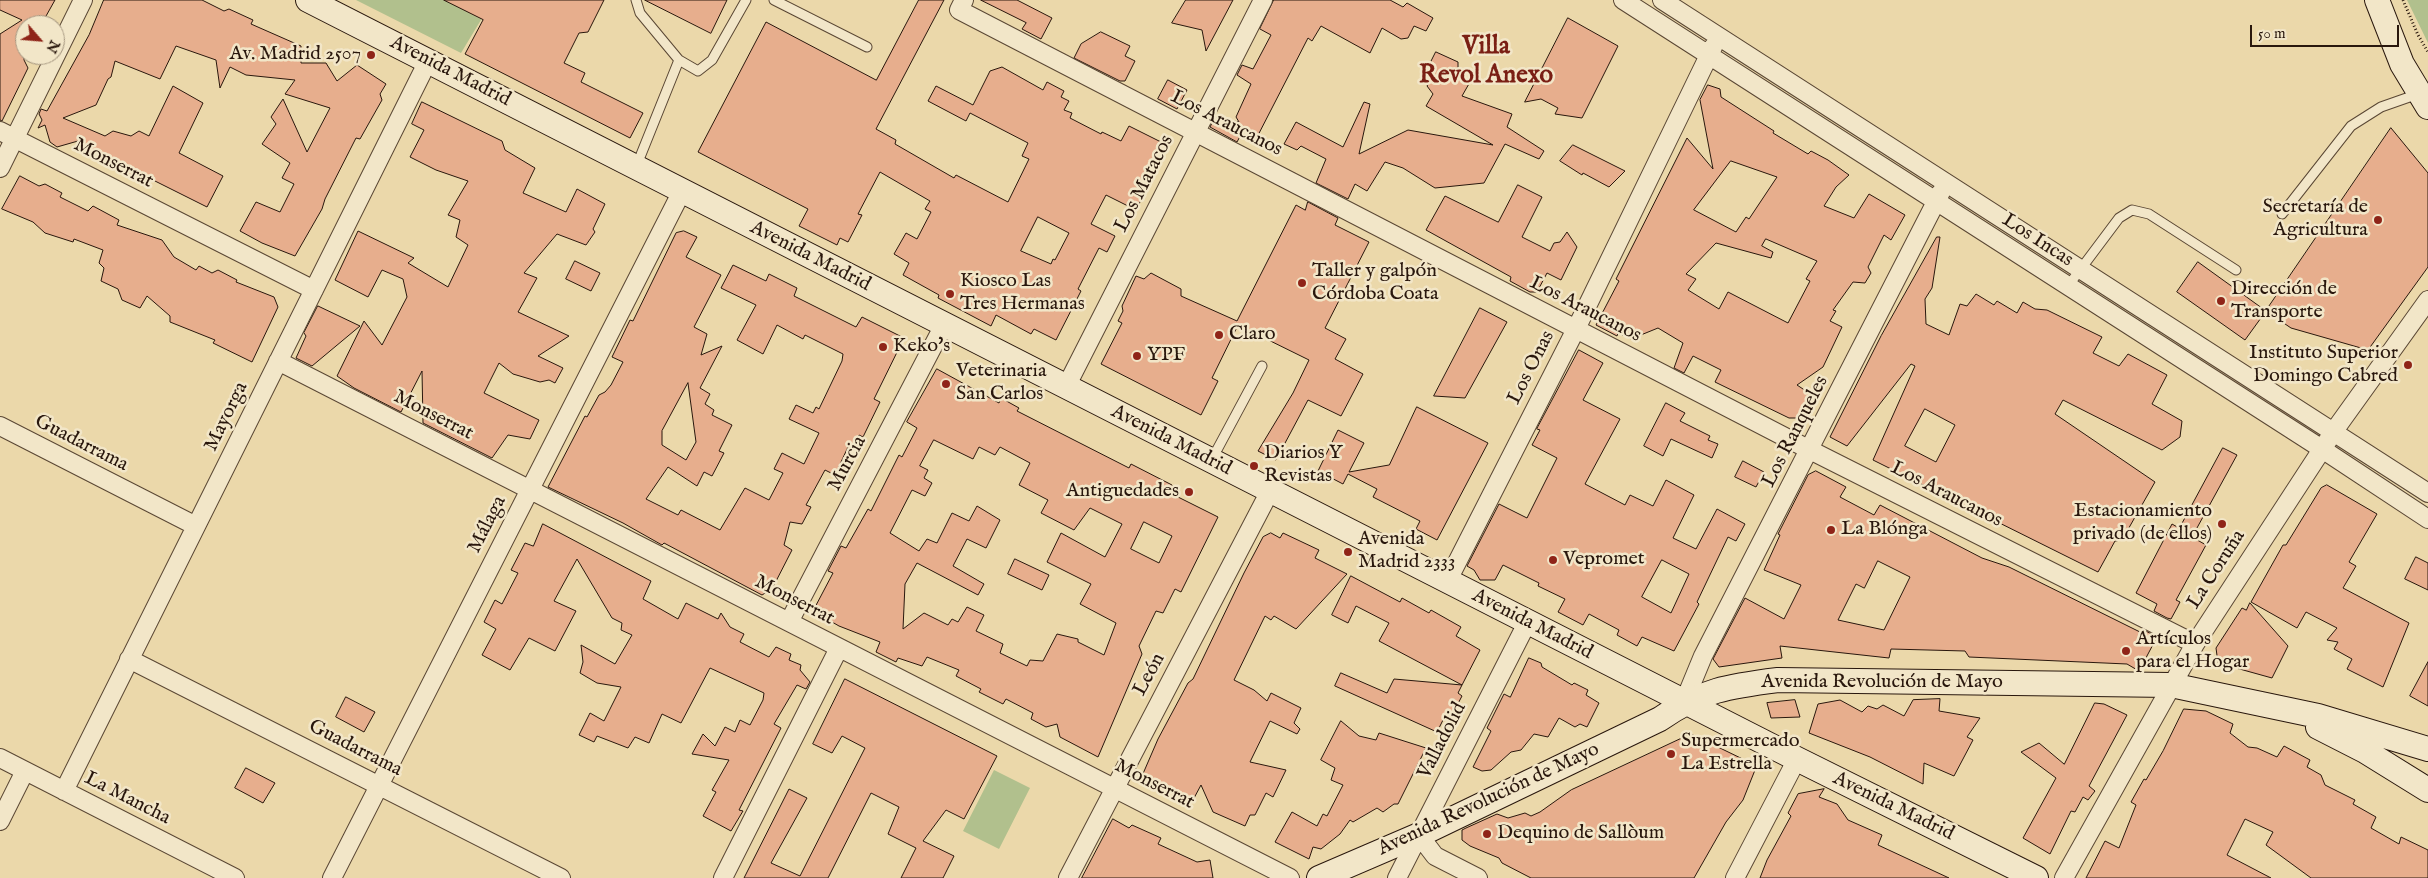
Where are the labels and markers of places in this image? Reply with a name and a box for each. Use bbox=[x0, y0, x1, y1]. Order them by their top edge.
place label: Av. Madrid 2507 bbox=[230, 43, 361, 67]
marker: Av. Madrid 2507 bbox=[365, 49, 377, 61]
place label: Secretaría de Agricultura bbox=[2262, 196, 2368, 243]
marker: Secretaría de Agricultura bbox=[2372, 214, 2384, 226]
place label: Taller y galpón Córdoba Coata bbox=[1312, 260, 1439, 307]
place label: Kiosco Las Tres Hermanas bbox=[960, 270, 1085, 317]
marker: Taller y galpón Córdoba Coata bbox=[1296, 277, 1308, 289]
place label: Dirección de Transporte bbox=[2231, 278, 2337, 325]
marker: Kiosco Las Tres Hermanas bbox=[944, 288, 956, 300]
marker: Dirección de Transporte bbox=[2215, 295, 2227, 307]
place label: Claro bbox=[1229, 323, 1276, 347]
marker: Claro bbox=[1213, 329, 1225, 341]
place label: Keko's bbox=[893, 335, 950, 359]
marker: Keko's bbox=[877, 341, 889, 353]
place label: Instituto Superior Domingo Cabred bbox=[2249, 342, 2398, 389]
place label: YPF bbox=[1147, 344, 1185, 368]
marker: YPF bbox=[1131, 350, 1143, 362]
marker: Instituto Superior Domingo Cabred bbox=[2402, 359, 2414, 371]
place label: Veterinaria San Carlos bbox=[956, 360, 1047, 407]
marker: Veterinaria San Carlos bbox=[940, 378, 952, 390]
place label: Diarios Y Revistas bbox=[1264, 442, 1342, 489]
marker: Diarios Y Revistas bbox=[1248, 460, 1260, 472]
place label: Antiguedades bbox=[1066, 480, 1179, 504]
marker: Antiguedades bbox=[1183, 486, 1195, 498]
place label: Estacionamiento privado (de ellos) bbox=[2073, 500, 2212, 547]
place label: La Blónga bbox=[1841, 518, 1928, 542]
marker: Estacionamiento privado (de ellos) bbox=[2216, 518, 2228, 530]
marker: La Blónga bbox=[1825, 524, 1837, 536]
place label: Avenida Madrid 2333 bbox=[1358, 528, 1456, 575]
marker: Avenida Madrid 2333 bbox=[1342, 546, 1354, 558]
place label: Vepromet bbox=[1563, 548, 1645, 572]
marker: Vepromet bbox=[1547, 554, 1559, 566]
place label: Artículos para el Hogar bbox=[2136, 628, 2249, 675]
marker: Artículos para el Hogar bbox=[2120, 645, 2132, 657]
place label: Supermercado La Estrella bbox=[1681, 730, 1800, 777]
marker: Supermercado La Estrella bbox=[1665, 748, 1677, 760]
place label: Dequino de Sallòum bbox=[1497, 822, 1664, 846]
marker: Dequino de Sallòum bbox=[1481, 828, 1493, 840]

